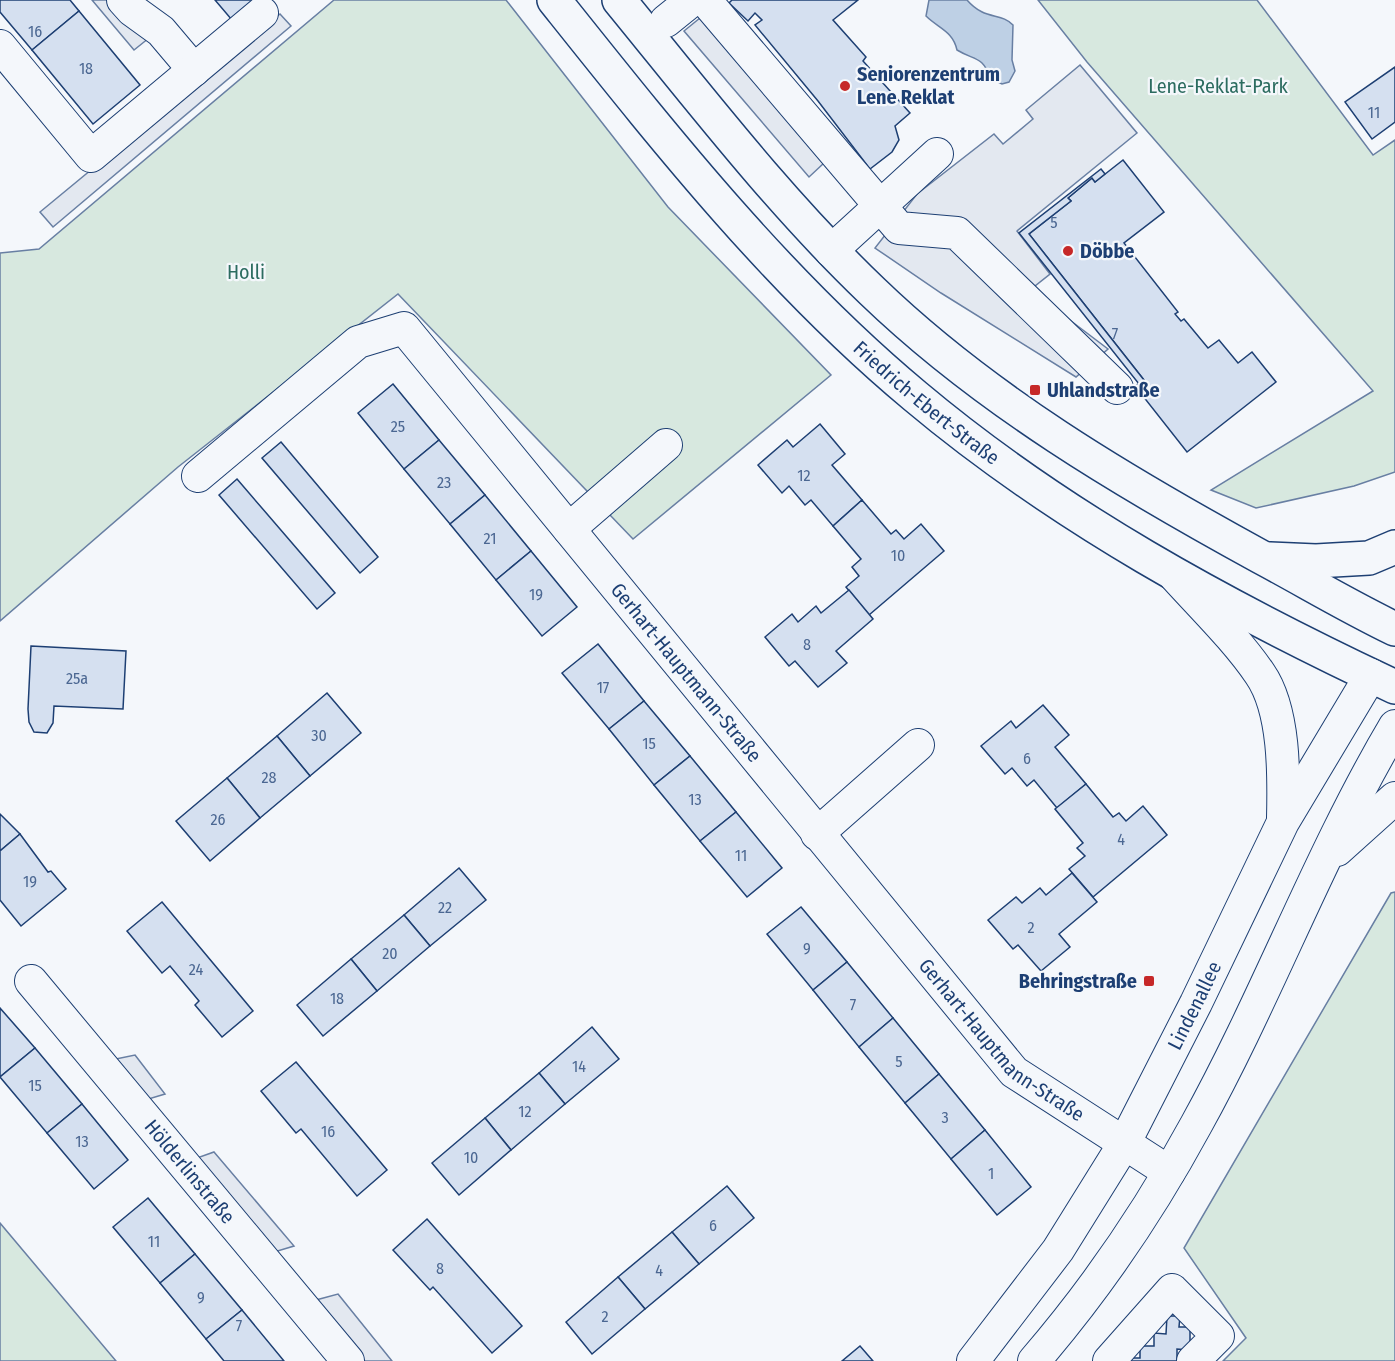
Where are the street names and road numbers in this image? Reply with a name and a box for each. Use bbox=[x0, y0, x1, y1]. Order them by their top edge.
street label: Friedrich-Ebert-Straße bbox=[849, 336, 1004, 470]
street label: Gerhart-Hauptmann-Straße bbox=[606, 578, 767, 767]
street label: Gerhart-Hauptmann-Straße bbox=[914, 954, 1089, 1126]
street label: Lindenallee bbox=[1162, 957, 1226, 1054]
street label: Hölderlinstraße bbox=[140, 1115, 240, 1228]

